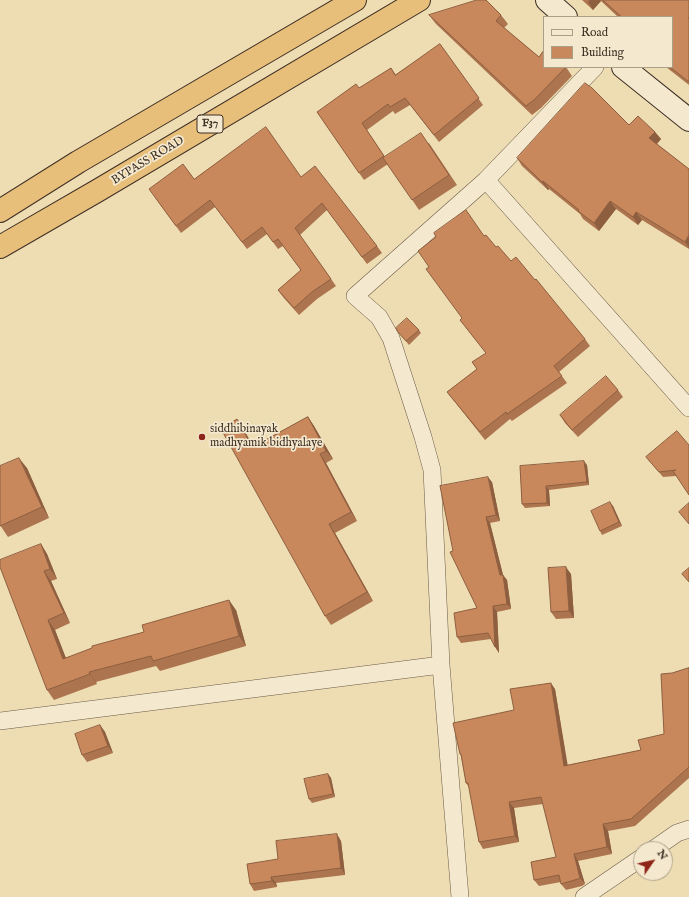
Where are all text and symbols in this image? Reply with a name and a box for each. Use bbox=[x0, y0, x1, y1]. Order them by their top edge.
legend bbox=[543, 16, 673, 68]
text: Road bbox=[581, 25, 608, 40]
text: Building bbox=[581, 45, 624, 60]
road number: F37 bbox=[197, 115, 223, 133]
street label: BYPASS ROAD bbox=[109, 134, 187, 188]
place label: siddhibinayak madhyamik bidhyalaye bbox=[210, 423, 322, 451]
marker: siddhibinayak madhyamik bidhyalaye bbox=[197, 432, 207, 442]
north arrow bbox=[633, 841, 673, 881]
text: N bbox=[654, 847, 671, 863]

